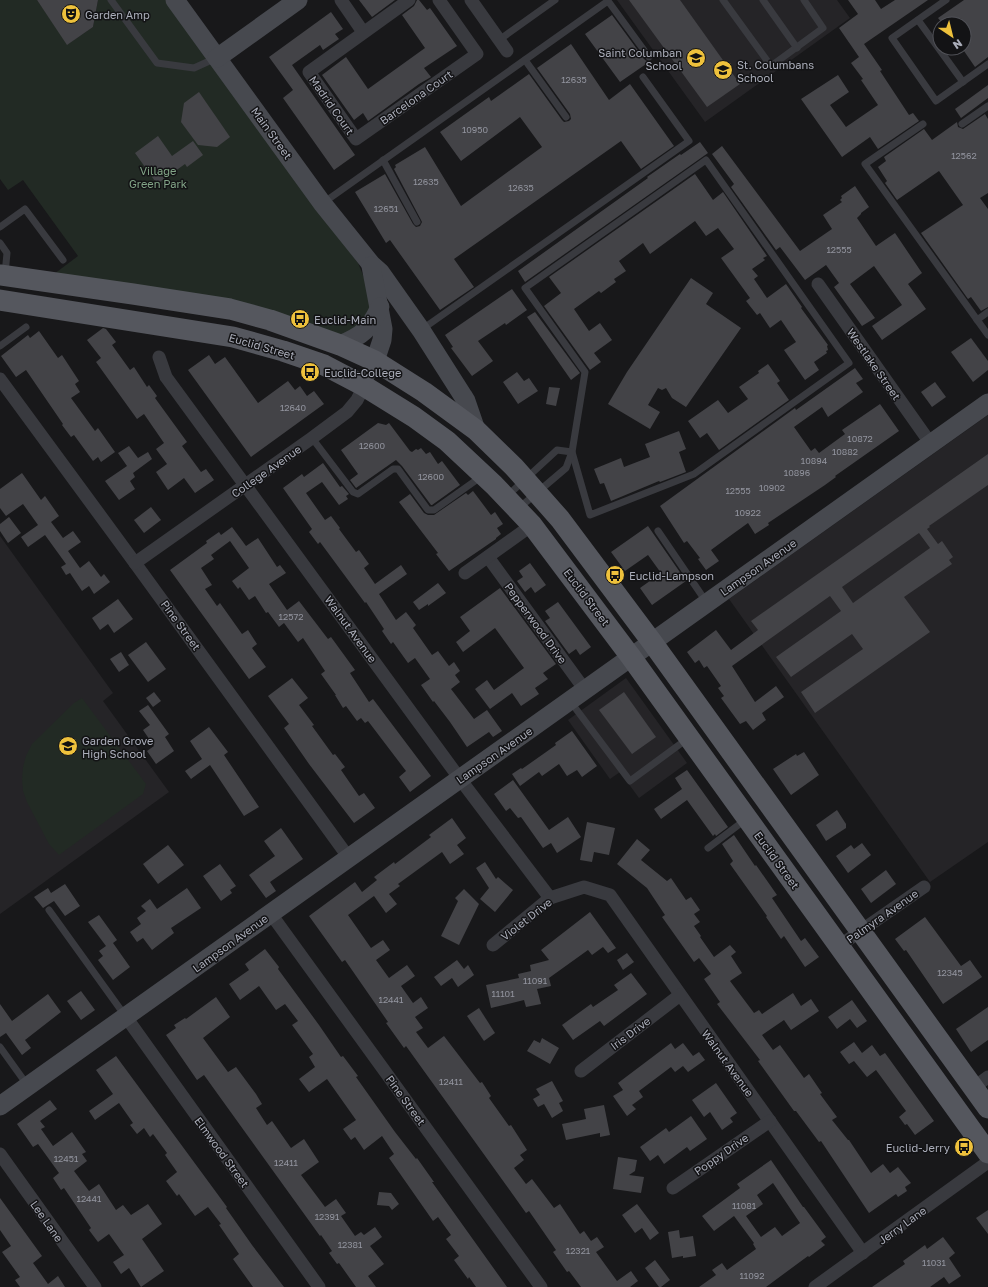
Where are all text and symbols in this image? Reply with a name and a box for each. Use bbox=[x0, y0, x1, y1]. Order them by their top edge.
theatre icon: Garden Amp bbox=[60, 3, 82, 25]
place label: Garden Amp bbox=[85, 8, 150, 21]
north arrow bbox=[932, 16, 972, 56]
text: N bbox=[951, 37, 965, 52]
place label: Saint Columban School bbox=[598, 46, 682, 72]
school or university icon: Saint Columban School bbox=[685, 47, 707, 69]
place label: St. Columbans School bbox=[737, 58, 814, 84]
school or university icon: St. Columbans School bbox=[712, 59, 734, 81]
street label: Barcelona Court bbox=[377, 67, 455, 127]
street label: Madrid Court bbox=[307, 73, 357, 137]
house number: 12635 bbox=[561, 74, 587, 85]
street label: Main Street bbox=[249, 105, 295, 161]
house number: 10950 bbox=[462, 124, 489, 135]
house number: 12562 bbox=[951, 150, 977, 161]
park label: Village Green Park bbox=[129, 164, 187, 190]
house number: 12635 bbox=[413, 176, 439, 187]
house number: 12635 bbox=[508, 182, 534, 193]
house number: 12651 bbox=[374, 203, 399, 214]
house number: 12555 bbox=[826, 244, 852, 255]
bus stop icon: Euclid-Main bbox=[289, 308, 311, 330]
place label: Euclid-Main bbox=[314, 313, 376, 326]
street label: Westlake Street bbox=[845, 326, 903, 402]
street label: Euclid Street bbox=[228, 330, 296, 362]
bus stop icon: Euclid-College bbox=[299, 361, 321, 383]
place label: Euclid-College bbox=[324, 366, 401, 379]
house number: 12640 bbox=[280, 402, 306, 413]
house number: 10872 bbox=[847, 433, 873, 444]
house number: 12600 bbox=[359, 440, 386, 451]
street label: College Avenue bbox=[229, 442, 303, 500]
house number: 10882 bbox=[832, 446, 858, 457]
house number: 10894 bbox=[801, 455, 828, 466]
house number: 10896 bbox=[784, 467, 810, 478]
house number: 12600 bbox=[418, 471, 445, 482]
house number: 10902 bbox=[759, 482, 785, 493]
house number: 12555 bbox=[725, 485, 751, 496]
house number: 10922 bbox=[735, 507, 761, 518]
street label: Lampson Avenue bbox=[717, 536, 799, 598]
bus stop icon: Euclid-Lampson bbox=[604, 564, 626, 586]
street label: Euclid Street bbox=[561, 566, 613, 628]
place label: Euclid-Lampson bbox=[629, 569, 714, 582]
street label: Pepperwood Drive bbox=[502, 580, 570, 666]
street label: Walnut Avenue bbox=[322, 593, 380, 665]
street label: Pine Street bbox=[159, 597, 203, 653]
house number: 12572 bbox=[279, 611, 303, 622]
street label: Lampson Avenue bbox=[453, 724, 535, 786]
place label: Garden Grove High School bbox=[82, 734, 153, 760]
school or university icon: Garden Grove High School bbox=[57, 735, 79, 757]
street label: Euclid Street bbox=[752, 829, 802, 891]
street label: Palmyra Avenue bbox=[844, 886, 920, 946]
street label: Violet Drive bbox=[498, 895, 554, 943]
street label: Lampson Avenue bbox=[190, 911, 270, 975]
house number: 12345 bbox=[937, 967, 963, 978]
house number: 11091 bbox=[523, 975, 548, 986]
house number: 11101 bbox=[491, 988, 515, 999]
house number: 12441 bbox=[379, 994, 404, 1005]
street label: Iris Drive bbox=[608, 1014, 652, 1052]
street label: Walnut Avenue bbox=[699, 1027, 757, 1099]
street label: Pine Street bbox=[384, 1072, 428, 1128]
house number: 12411 bbox=[439, 1076, 464, 1087]
street label: Elmwood Street bbox=[192, 1114, 252, 1190]
street label: Poppy Drive bbox=[691, 1131, 751, 1177]
bus stop icon: Euclid-Jerry bbox=[953, 1136, 975, 1158]
place label: Euclid-Jerry bbox=[886, 1141, 950, 1154]
house number: 12451 bbox=[54, 1153, 79, 1164]
house number: 12411 bbox=[274, 1157, 299, 1168]
house number: 12441 bbox=[77, 1193, 102, 1204]
street label: Lee Lane bbox=[28, 1198, 66, 1244]
house number: 11081 bbox=[732, 1200, 757, 1211]
street label: Jerry Lane bbox=[876, 1203, 928, 1247]
house number: 12391 bbox=[315, 1211, 340, 1222]
house number: 12381 bbox=[338, 1239, 363, 1250]
house number: 12321 bbox=[566, 1245, 591, 1256]
house number: 11031 bbox=[922, 1257, 947, 1268]
house number: 11092 bbox=[740, 1270, 764, 1281]

